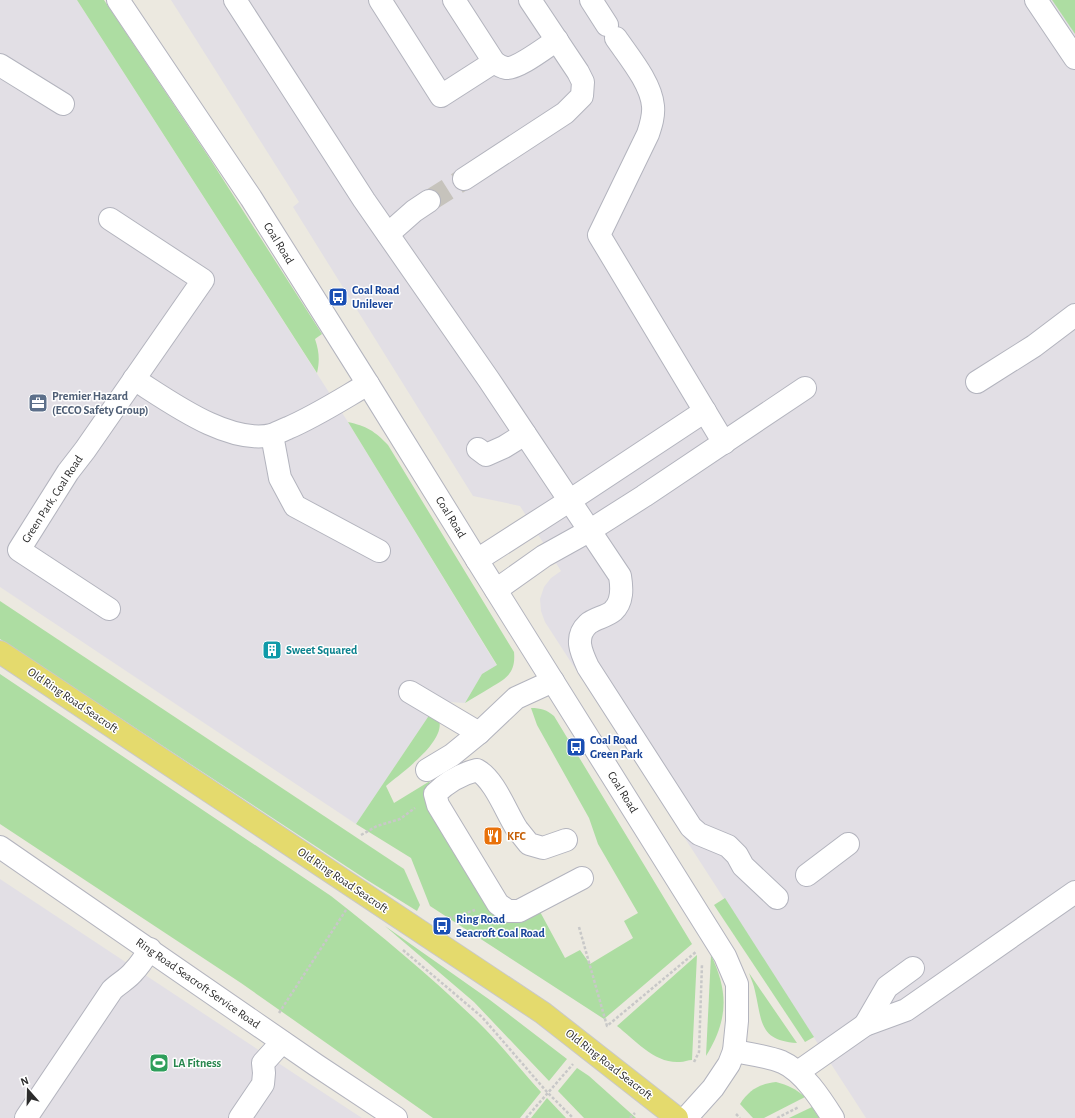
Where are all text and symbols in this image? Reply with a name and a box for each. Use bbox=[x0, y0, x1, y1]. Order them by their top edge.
street label: Coal Road bbox=[262, 220, 296, 266]
place label: Coal Road Unilever bbox=[352, 284, 400, 310]
bus stop icon: Coal Road Unilever bbox=[327, 286, 349, 308]
place label: Premier Hazard (ECCO Safety Group) bbox=[52, 390, 149, 417]
office icon: Premier Hazard (ECCO Safety Group) bbox=[27, 392, 49, 414]
street label: Green Park, Coal Road bbox=[19, 453, 85, 545]
street label: Coal Road bbox=[434, 494, 468, 540]
building icon: Sweet Squared bbox=[261, 639, 283, 661]
place label: Sweet Squared bbox=[286, 644, 358, 656]
street label: Old Ring Road Seacroft bbox=[26, 665, 121, 735]
place label: Coal Road Green Park bbox=[590, 734, 643, 760]
bus stop icon: Coal Road Green Park bbox=[565, 736, 587, 758]
street label: Coal Road bbox=[606, 769, 640, 815]
restaurant icon: KFC bbox=[482, 825, 504, 847]
place label: KFC bbox=[507, 830, 526, 842]
street label: Old Ring Road Seacroft bbox=[296, 845, 391, 915]
place label: Ring Road Seacroft Coal Road bbox=[456, 913, 546, 939]
bus stop icon: Ring Road Seacroft Coal Road bbox=[431, 915, 453, 937]
street label: Ring Road Seacroft Service Road bbox=[134, 936, 262, 1030]
street label: Old Ring Road Seacroft bbox=[563, 1027, 655, 1102]
sports icon: LA Fitness bbox=[148, 1052, 170, 1074]
place label: LA Fitness bbox=[173, 1057, 222, 1069]
north arrow bbox=[8, 1070, 48, 1110]
text: N bbox=[19, 1075, 30, 1088]

